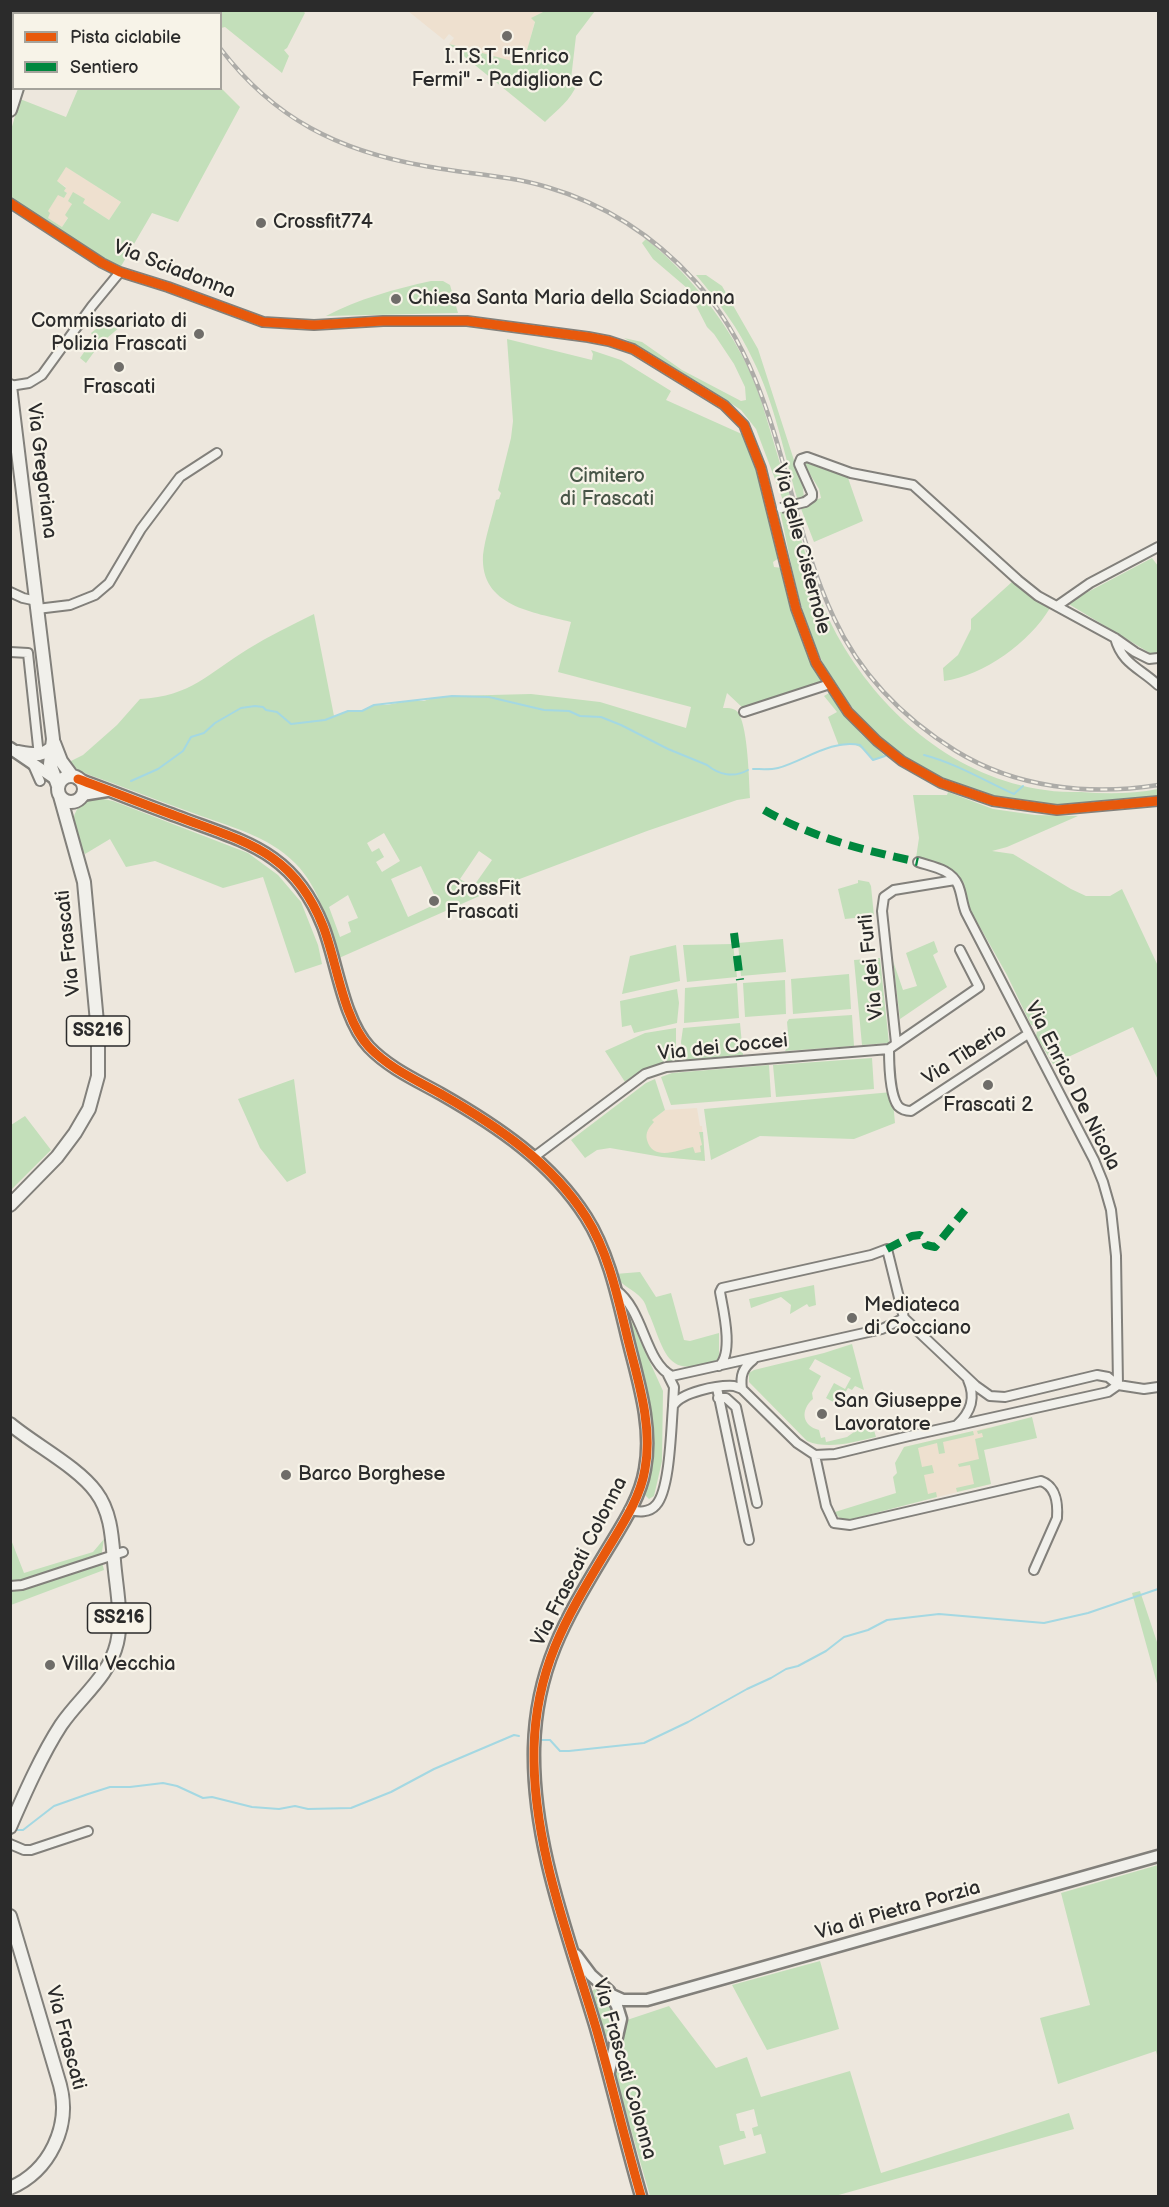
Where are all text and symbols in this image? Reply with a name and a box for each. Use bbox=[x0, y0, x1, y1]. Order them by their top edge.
legend bbox=[12, 12, 222, 90]
text: Pista ciclabile bbox=[70, 27, 181, 48]
marker: I.T.S.T. "Enrico Fermi" - Padiglione C bbox=[500, 29, 514, 43]
place label: I.T.S.T. "Enrico Fermi" - Padiglione C bbox=[411, 46, 603, 93]
text: Sentiero bbox=[70, 57, 139, 78]
place label: Crossfit774 bbox=[273, 211, 373, 235]
marker: Crossfit774 bbox=[254, 216, 268, 230]
street label: Via Sciadonna bbox=[109, 236, 239, 304]
place label: Chiesa Santa Maria della Sciadonna bbox=[408, 287, 735, 311]
marker: Chiesa Santa Maria della Sciadonna bbox=[389, 292, 403, 306]
place label: Commissariato di Polizia Frascati bbox=[31, 310, 187, 357]
marker: Commissariato di Polizia Frascati bbox=[192, 327, 206, 341]
marker: Frascati bbox=[112, 360, 126, 374]
place label: Frascati bbox=[83, 376, 155, 400]
street label: Via Gregoriana bbox=[21, 402, 61, 540]
street label: Via delle Cisternole bbox=[767, 461, 835, 637]
park label: Cimitero di Frascati bbox=[560, 465, 654, 512]
place label: CrossFit Frascati bbox=[446, 878, 521, 925]
street label: Via Frascati bbox=[51, 889, 87, 997]
marker: CrossFit Frascati bbox=[427, 894, 441, 908]
street label: Via dei Furli bbox=[855, 913, 889, 1021]
street label: Via Enrico De Nicola bbox=[1019, 997, 1125, 1175]
road number: SS216 bbox=[66, 1016, 130, 1046]
street label: Via Tiberio bbox=[918, 1019, 1012, 1091]
street label: Via dei Coccei bbox=[657, 1029, 789, 1067]
marker: Frascati 2 bbox=[981, 1078, 995, 1092]
place label: Frascati 2 bbox=[943, 1094, 1033, 1118]
place label: Mediateca di Cocciano bbox=[864, 1294, 971, 1341]
marker: Mediateca di Cocciano bbox=[845, 1311, 859, 1325]
place label: San Giuseppe Lavoratore bbox=[834, 1390, 962, 1437]
marker: San Giuseppe Lavoratore bbox=[815, 1407, 829, 1421]
place label: Barco Borghese bbox=[298, 1463, 445, 1487]
marker: Barco Borghese bbox=[279, 1468, 293, 1482]
street label: Via Frascati Colonna bbox=[527, 1473, 633, 1651]
road number: SS216 bbox=[88, 1603, 150, 1633]
place label: Villa Vecchia bbox=[62, 1653, 176, 1677]
marker: Villa Vecchia bbox=[43, 1658, 57, 1672]
street label: Via di Pietra Porzia bbox=[813, 1876, 983, 1946]
street label: Via Frascati Colonna bbox=[587, 1976, 661, 2162]
street label: Via Frascati bbox=[40, 1983, 90, 2093]

